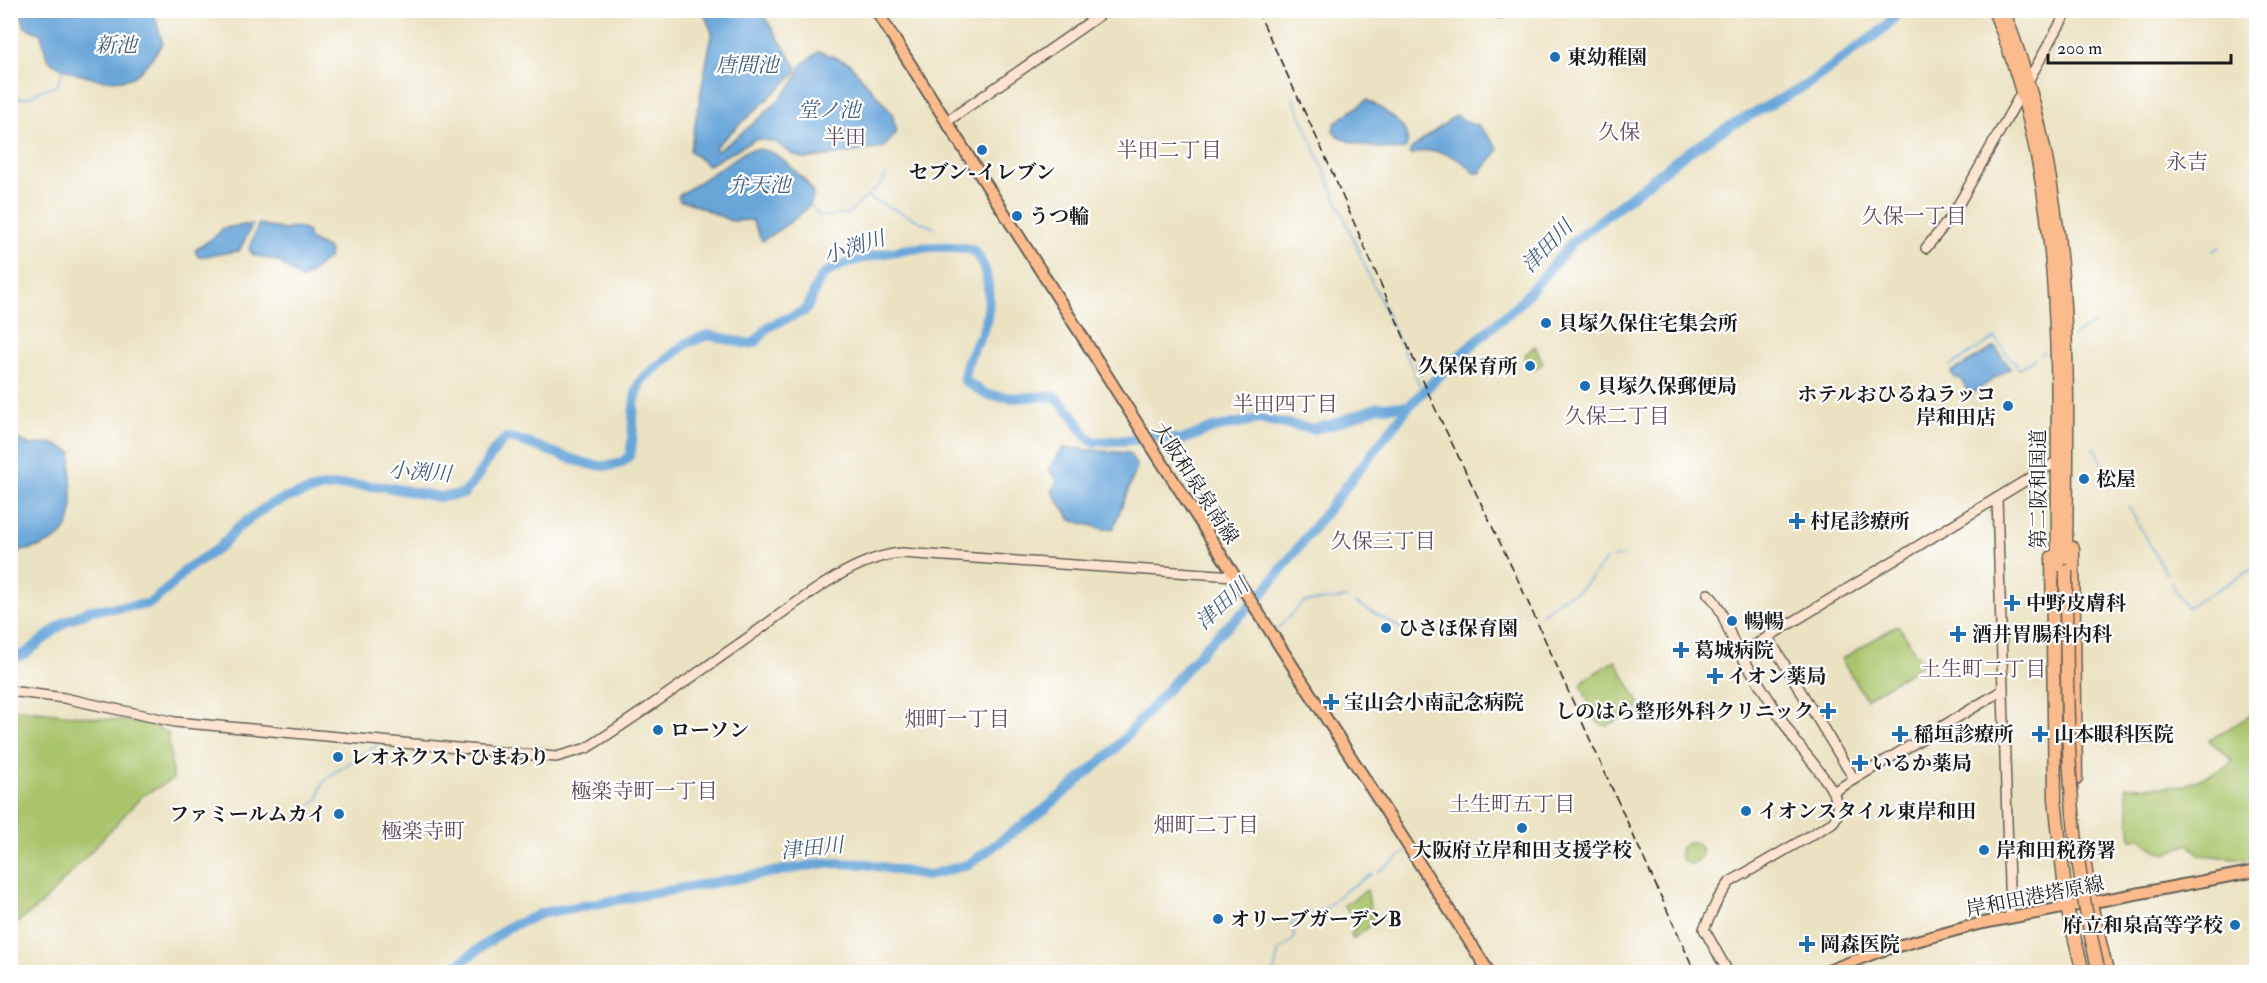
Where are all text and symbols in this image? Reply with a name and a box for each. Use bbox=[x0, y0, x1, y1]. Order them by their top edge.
scale bar bbox=[2048, 27, 2231, 65]
water label: 新池 bbox=[95, 32, 139, 59]
text: 200 m bbox=[2057, 37, 2102, 60]
place label: 東幼稚園 bbox=[1567, 45, 1647, 70]
marker: 東幼稚園 bbox=[1548, 50, 1562, 64]
water label: 唐間池 bbox=[716, 52, 780, 79]
water label: 堂ノ池 bbox=[798, 97, 862, 124]
district label: 久保 bbox=[1598, 119, 1640, 146]
district label: 半田 bbox=[824, 124, 866, 151]
district label: 半田二丁目 bbox=[1117, 137, 1222, 164]
marker: セブン-イレブン bbox=[975, 143, 989, 157]
district label: 永吉 bbox=[2166, 149, 2208, 176]
place label: セブン-イレブン bbox=[909, 160, 1055, 185]
water label: 弁天池 bbox=[728, 172, 792, 199]
district label: 久保一丁目 bbox=[1862, 203, 1967, 230]
place label: うつ輪 bbox=[1029, 204, 1089, 229]
marker: うつ輪 bbox=[1010, 209, 1024, 223]
water label: 津田川 bbox=[1516, 213, 1580, 278]
water label: 小渕川 bbox=[820, 224, 890, 270]
place label: 貝塚久保住宅集会所 bbox=[1558, 311, 1738, 336]
marker: 貝塚久保住宅集会所 bbox=[1539, 316, 1553, 330]
place label: 久保保育所 bbox=[1418, 354, 1518, 379]
marker: 久保保育所 bbox=[1523, 359, 1537, 373]
place label: 貝塚久保郵便局 bbox=[1597, 374, 1737, 399]
marker: 貝塚久保郵便局 bbox=[1578, 379, 1592, 393]
place label: ホテルおひるねラッコ 岸和田店 bbox=[1797, 382, 1996, 430]
district label: 半田四丁目 bbox=[1233, 391, 1338, 418]
marker: ホテルおひるねラッコ 岸和田店 bbox=[2001, 399, 2015, 413]
district label: 久保二丁目 bbox=[1565, 403, 1670, 430]
street label: 大阪和泉泉南線 bbox=[1147, 418, 1244, 549]
street label: 第二阪和国道 bbox=[2026, 429, 2051, 549]
water label: 小渕川 bbox=[388, 457, 454, 488]
place label: 松屋 bbox=[2096, 467, 2136, 492]
marker: 松屋 bbox=[2077, 472, 2091, 486]
place label: 村尾診療所 bbox=[1810, 509, 1910, 534]
marker: 村尾診療所 bbox=[1788, 512, 1806, 530]
district label: 久保三丁目 bbox=[1331, 528, 1436, 555]
water label: 津田川 bbox=[1190, 572, 1256, 636]
place label: 中野皮膚科 bbox=[2026, 591, 2126, 616]
marker: 中野皮膚科 bbox=[2003, 594, 2021, 612]
place label: 暢暢 bbox=[1744, 609, 1784, 634]
marker: 暢暢 bbox=[1725, 614, 1739, 628]
place label: ひさほ保育園 bbox=[1398, 616, 1518, 641]
marker: ひさほ保育園 bbox=[1379, 621, 1393, 635]
place label: 酒井胃腸科内科 bbox=[1972, 622, 2112, 647]
marker: 酒井胃腸科内科 bbox=[1949, 625, 1967, 643]
place label: 葛城病院 bbox=[1694, 638, 1774, 663]
marker: 葛城病院 bbox=[1672, 641, 1690, 659]
district label: 土生町二丁目 bbox=[1920, 656, 2046, 683]
place label: イオン薬局 bbox=[1727, 664, 1826, 689]
marker: イオン薬局 bbox=[1708, 669, 1722, 683]
place label: 宝山会小南記念病院 bbox=[1344, 690, 1524, 715]
marker: 宝山会小南記念病院 bbox=[1322, 693, 1340, 711]
place label: しのはら整形外科クリニック bbox=[1555, 699, 1814, 724]
marker: しのはら整形外科クリニック bbox=[1819, 702, 1837, 720]
district label: 畑町一丁目 bbox=[905, 706, 1010, 733]
place label: ローソン bbox=[670, 718, 749, 743]
place label: 稲垣診療所 bbox=[1914, 722, 2014, 747]
place label: 山本眼科医院 bbox=[2054, 722, 2174, 747]
marker: ローソン bbox=[651, 723, 665, 737]
marker: 稲垣診療所 bbox=[1891, 725, 1909, 743]
marker: 山本眼科医院 bbox=[2031, 725, 2049, 743]
place label: レオネクストひまわり bbox=[350, 745, 550, 770]
marker: レオネクストひまわり bbox=[331, 750, 345, 764]
place label: いるか薬局 bbox=[1872, 751, 1972, 776]
marker: いるか薬局 bbox=[1853, 756, 1867, 770]
district label: 極楽寺町一丁目 bbox=[571, 778, 718, 805]
district label: 土生町五丁目 bbox=[1449, 791, 1575, 818]
place label: イオンスタイル東岸和田 bbox=[1758, 799, 1976, 824]
place label: ファミールムカイ bbox=[169, 802, 327, 827]
marker: イオンスタイル東岸和田 bbox=[1739, 804, 1753, 818]
marker: ファミールムカイ bbox=[332, 807, 346, 821]
district label: 畑町二丁目 bbox=[1154, 812, 1259, 839]
district label: 極楽寺町 bbox=[381, 818, 465, 845]
marker: 大阪府立岸和田支援学校 bbox=[1515, 821, 1529, 835]
water label: 津田川 bbox=[779, 832, 847, 865]
place label: 大阪府立岸和田支援学校 bbox=[1412, 838, 1632, 863]
place label: 岸和田税務署 bbox=[1996, 838, 2116, 863]
marker: 岸和田税務署 bbox=[1977, 843, 1991, 857]
street label: 岸和田港塔原線 bbox=[1964, 871, 2106, 922]
place label: オリーブガーデンB bbox=[1230, 907, 1402, 932]
marker: オリーブガーデンB bbox=[1211, 912, 1225, 926]
place label: 府立和泉高等学校 bbox=[2063, 913, 2223, 938]
marker: 府立和泉高等学校 bbox=[2228, 918, 2242, 932]
place label: 岡森医院 bbox=[1820, 932, 1900, 957]
marker: 岡森医院 bbox=[1798, 935, 1816, 953]

